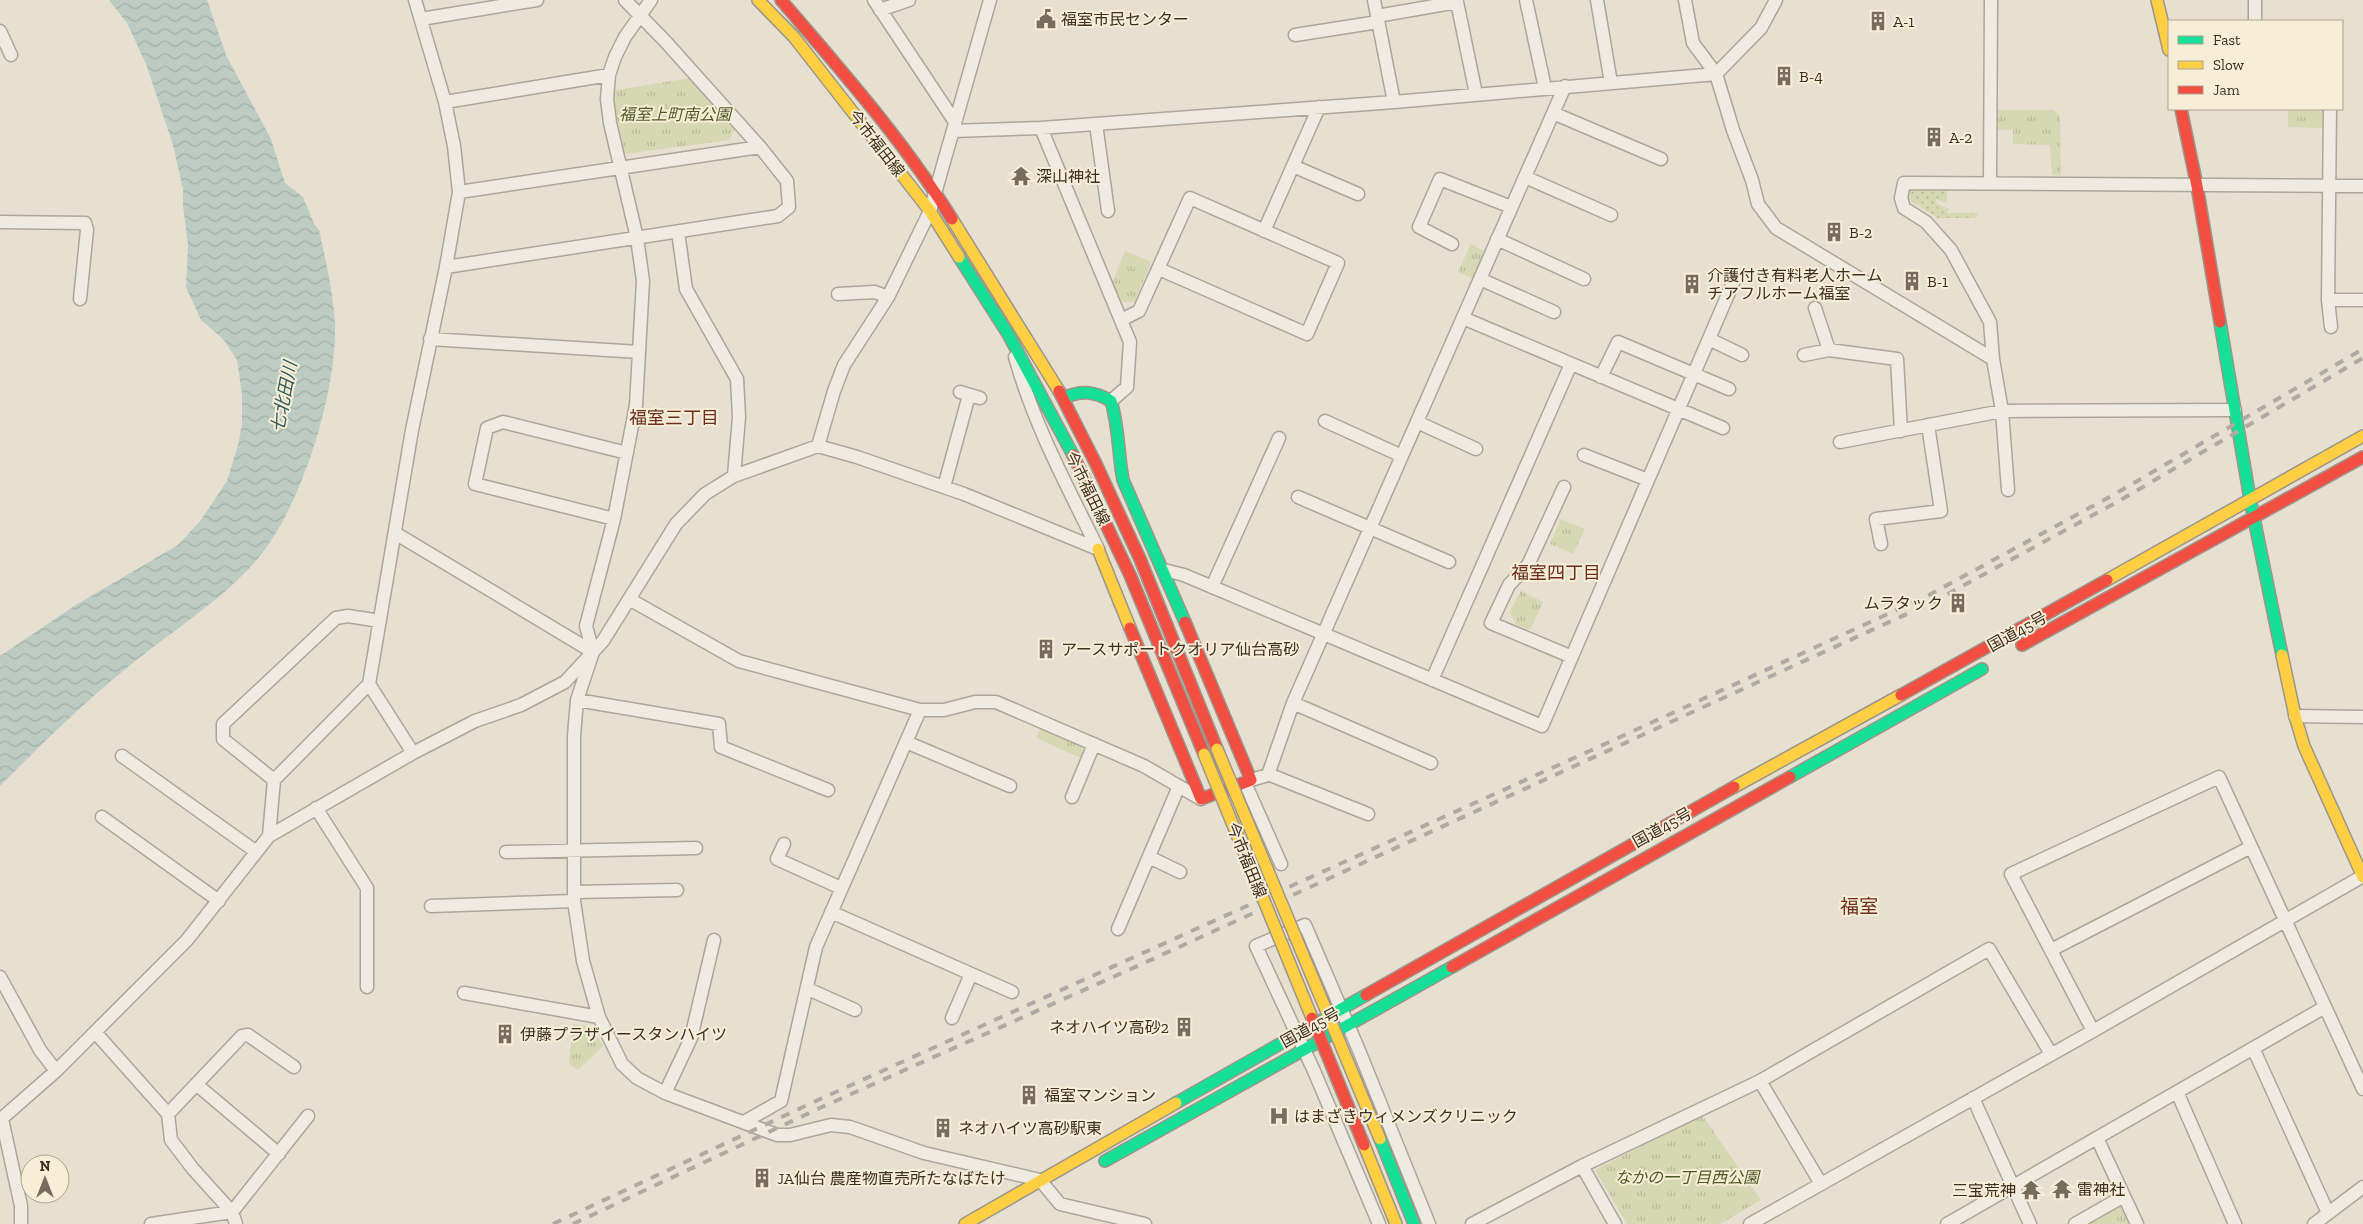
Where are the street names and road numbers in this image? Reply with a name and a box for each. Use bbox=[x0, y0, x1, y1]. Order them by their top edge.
street label: 今市福田線 bbox=[844, 106, 909, 181]
street label: 今市福田線 bbox=[1061, 448, 1114, 528]
street label: 国道45号 bbox=[1984, 607, 2050, 655]
street label: 国道45号 bbox=[1629, 803, 1695, 851]
street label: 今市福田線 bbox=[1223, 820, 1270, 901]
street label: 国道45号 bbox=[1277, 1003, 1343, 1051]

